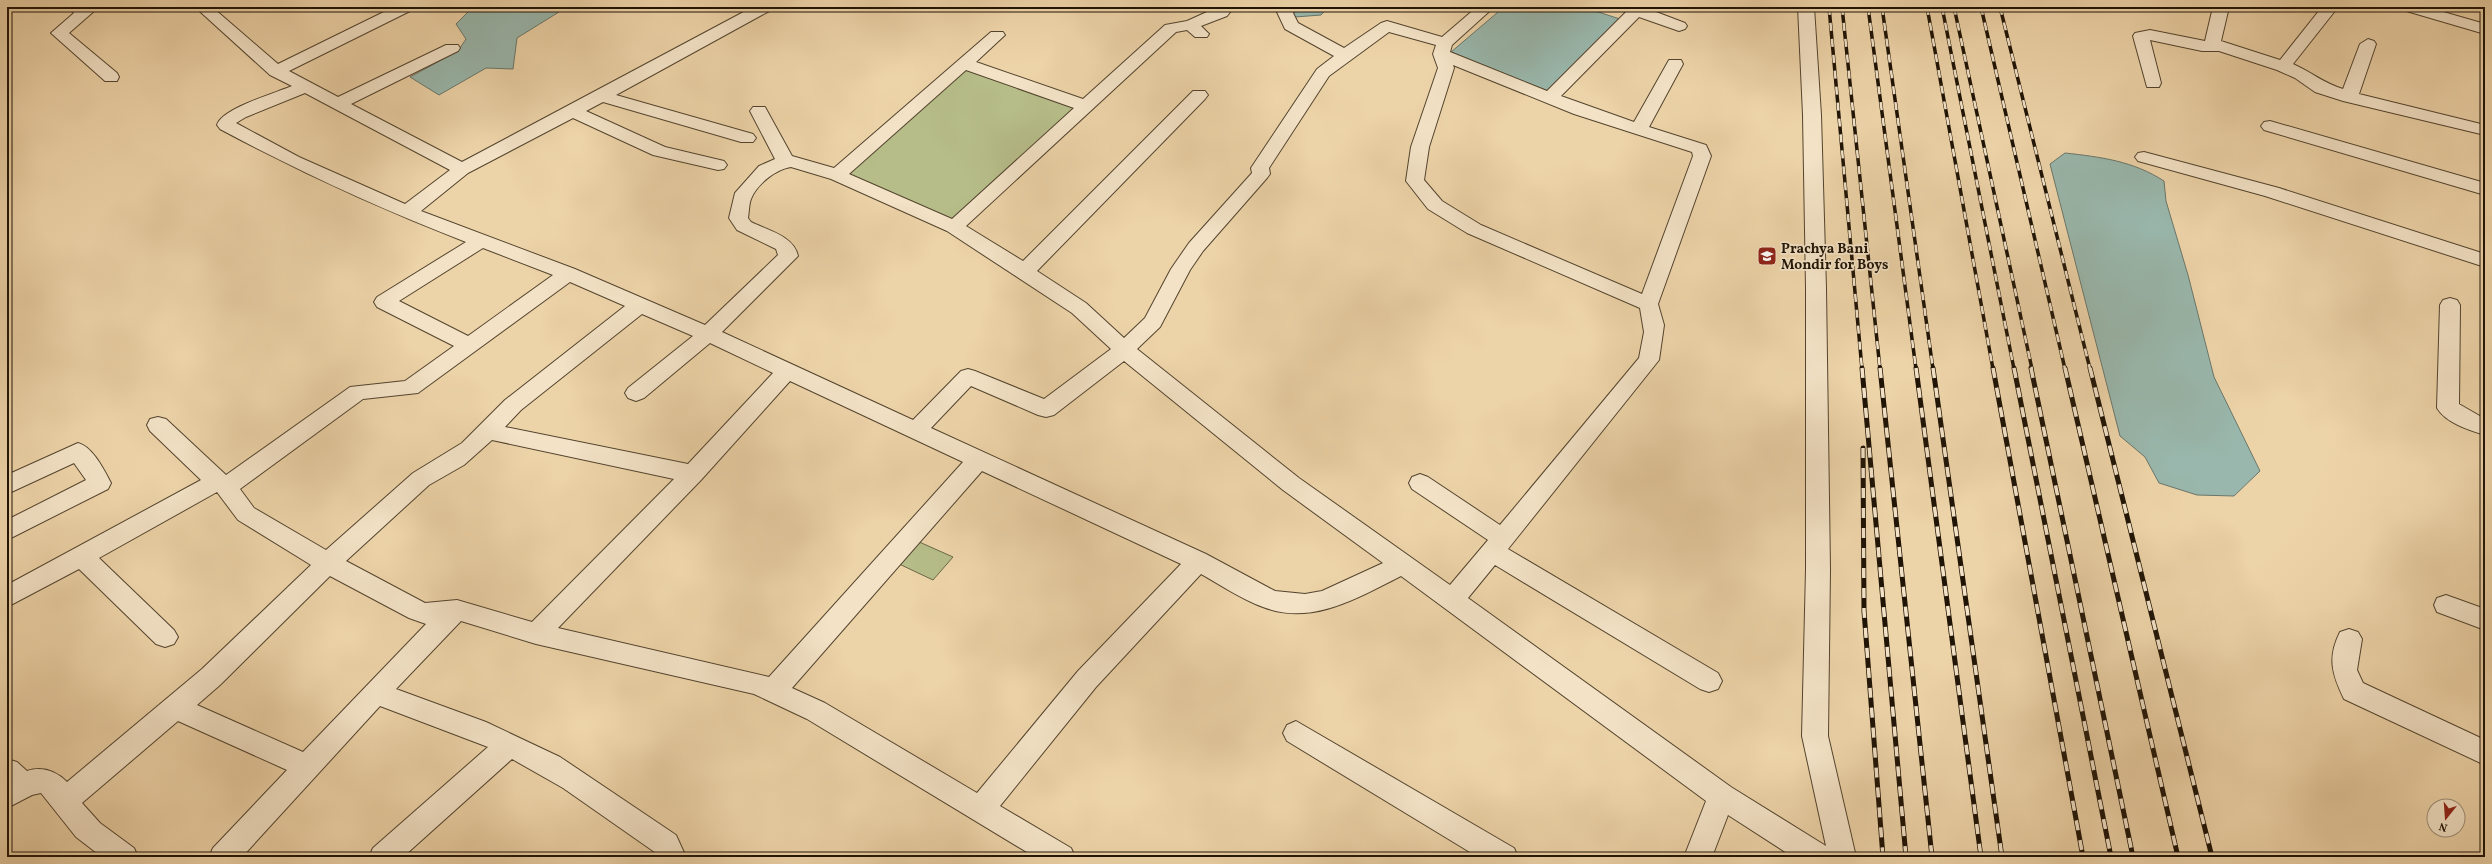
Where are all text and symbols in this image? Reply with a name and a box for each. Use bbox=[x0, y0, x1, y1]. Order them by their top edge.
place label: Prachya Bani Mondir for Boys bbox=[1781, 240, 1889, 275]
school or university icon: Prachya Bani Mondir for Boys bbox=[1756, 245, 1778, 267]
north arrow bbox=[2426, 798, 2466, 838]
text: N bbox=[2437, 818, 2450, 834]

